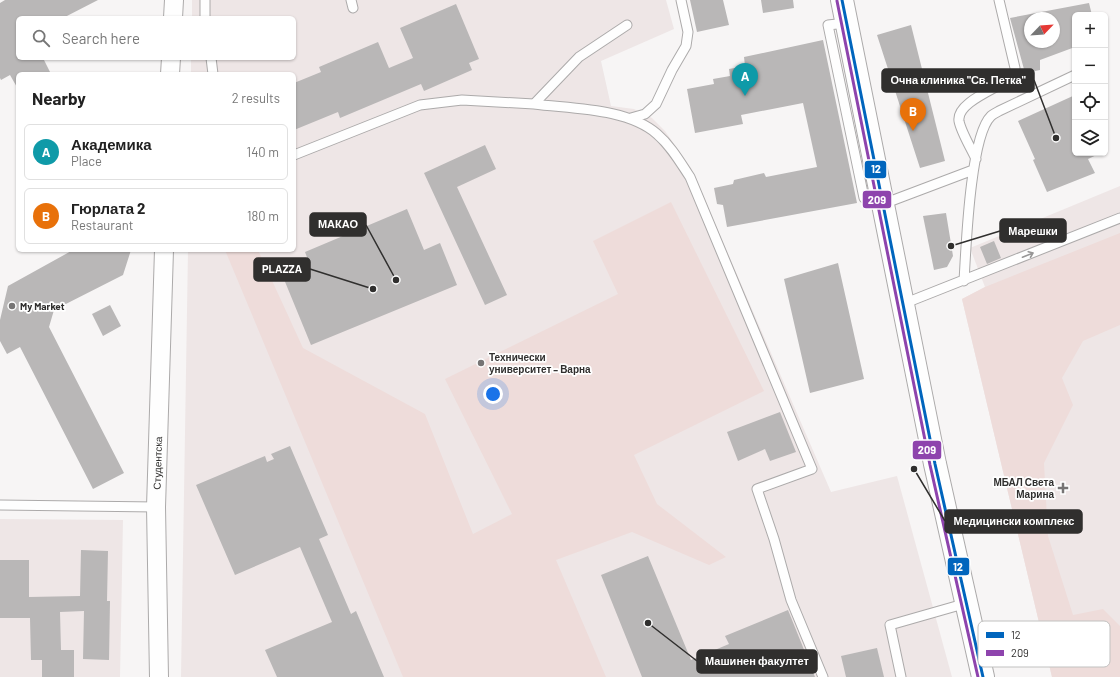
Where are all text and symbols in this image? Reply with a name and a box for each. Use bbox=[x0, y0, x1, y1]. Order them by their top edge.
north arrow bbox=[1024, 12, 1060, 48]
map controls bbox=[1072, 12, 1108, 156]
button: + bbox=[1072, 12, 1108, 48]
search box bbox=[16, 16, 296, 60]
icon: search bbox=[30, 27, 52, 49]
text: Search here bbox=[62, 29, 140, 47]
button: − bbox=[1072, 48, 1108, 84]
pin: A bbox=[732, 63, 758, 96]
callout: Очна клиника "Св. Петка" bbox=[882, 69, 1034, 92]
text: Очна клиника "Св. Петка" bbox=[890, 73, 1026, 86]
button: locate bbox=[1072, 84, 1108, 120]
text: Nearby bbox=[32, 88, 86, 108]
text: 2 results bbox=[232, 90, 280, 106]
pin: B bbox=[900, 98, 926, 131]
button: layers bbox=[1072, 120, 1108, 156]
text: Академика bbox=[71, 135, 152, 153]
text: A bbox=[42, 144, 50, 160]
text: 140 m bbox=[247, 144, 279, 160]
text: Place bbox=[71, 153, 102, 169]
line badge: 12 bbox=[864, 160, 887, 179]
text: 12 bbox=[871, 162, 881, 175]
line badge: 209 bbox=[862, 190, 892, 209]
text: 209 bbox=[868, 193, 886, 206]
text: Гюрлата 2 bbox=[71, 199, 146, 217]
text: B bbox=[42, 208, 50, 224]
text: 180 m bbox=[247, 208, 279, 224]
callout: МАКАО bbox=[310, 213, 366, 236]
text: Restaurant bbox=[71, 217, 133, 233]
text: МАКАО bbox=[318, 217, 359, 230]
callout: Марешки bbox=[1000, 219, 1066, 242]
text: Марешки bbox=[1008, 224, 1058, 237]
one-way arrow bbox=[1021, 250, 1033, 258]
callout: PLAZZA bbox=[254, 258, 310, 281]
text: PLAZZA bbox=[262, 262, 303, 275]
place label: My Market bbox=[20, 300, 65, 312]
marker: My Market bbox=[7, 301, 17, 311]
place label: Технически университет – Варна bbox=[489, 351, 591, 375]
marker: Технически университет – Варна bbox=[476, 358, 486, 368]
your location bbox=[483, 384, 503, 404]
street label: Студентска bbox=[151, 436, 164, 490]
line badge: 209 bbox=[912, 440, 942, 460]
text: 209 bbox=[918, 443, 936, 456]
place label: МБАЛ Света Марина bbox=[993, 476, 1054, 500]
marker: МБАЛ Света Марина bbox=[1057, 482, 1069, 494]
callout: Медицински комплекс bbox=[945, 510, 1082, 533]
text: Медицински комплекс bbox=[954, 514, 1074, 527]
line badge: 12 bbox=[947, 557, 970, 576]
text: 12 bbox=[953, 560, 963, 573]
legend bbox=[978, 621, 1110, 667]
text: 12 bbox=[1011, 628, 1021, 641]
text: 209 bbox=[1011, 646, 1029, 659]
callout: Машинен факултет bbox=[697, 650, 817, 673]
text: Машинен факултет bbox=[705, 654, 810, 667]

